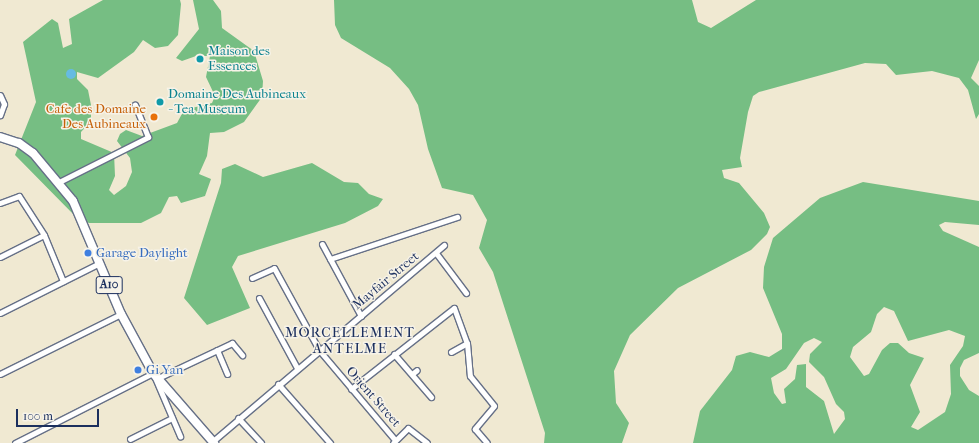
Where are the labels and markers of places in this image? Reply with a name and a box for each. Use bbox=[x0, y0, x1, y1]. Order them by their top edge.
place label: Maison des Essences bbox=[208, 44, 270, 75]
marker: Maison des Essences bbox=[195, 54, 205, 64]
place label: Domaine Des Aubineaux - Tea Museum bbox=[168, 87, 306, 118]
marker: Domaine Des Aubineaux - Tea Museum bbox=[155, 97, 165, 107]
place label: Cafe des Domaine Des Aubineaux bbox=[46, 102, 146, 133]
marker: Cafe des Domaine Des Aubineaux bbox=[149, 112, 159, 122]
place label: Garage Daylight bbox=[96, 245, 188, 261]
marker: Garage Daylight bbox=[83, 248, 93, 258]
place label: Gi Yan bbox=[146, 362, 183, 378]
marker: Gi Yan bbox=[133, 365, 143, 375]

